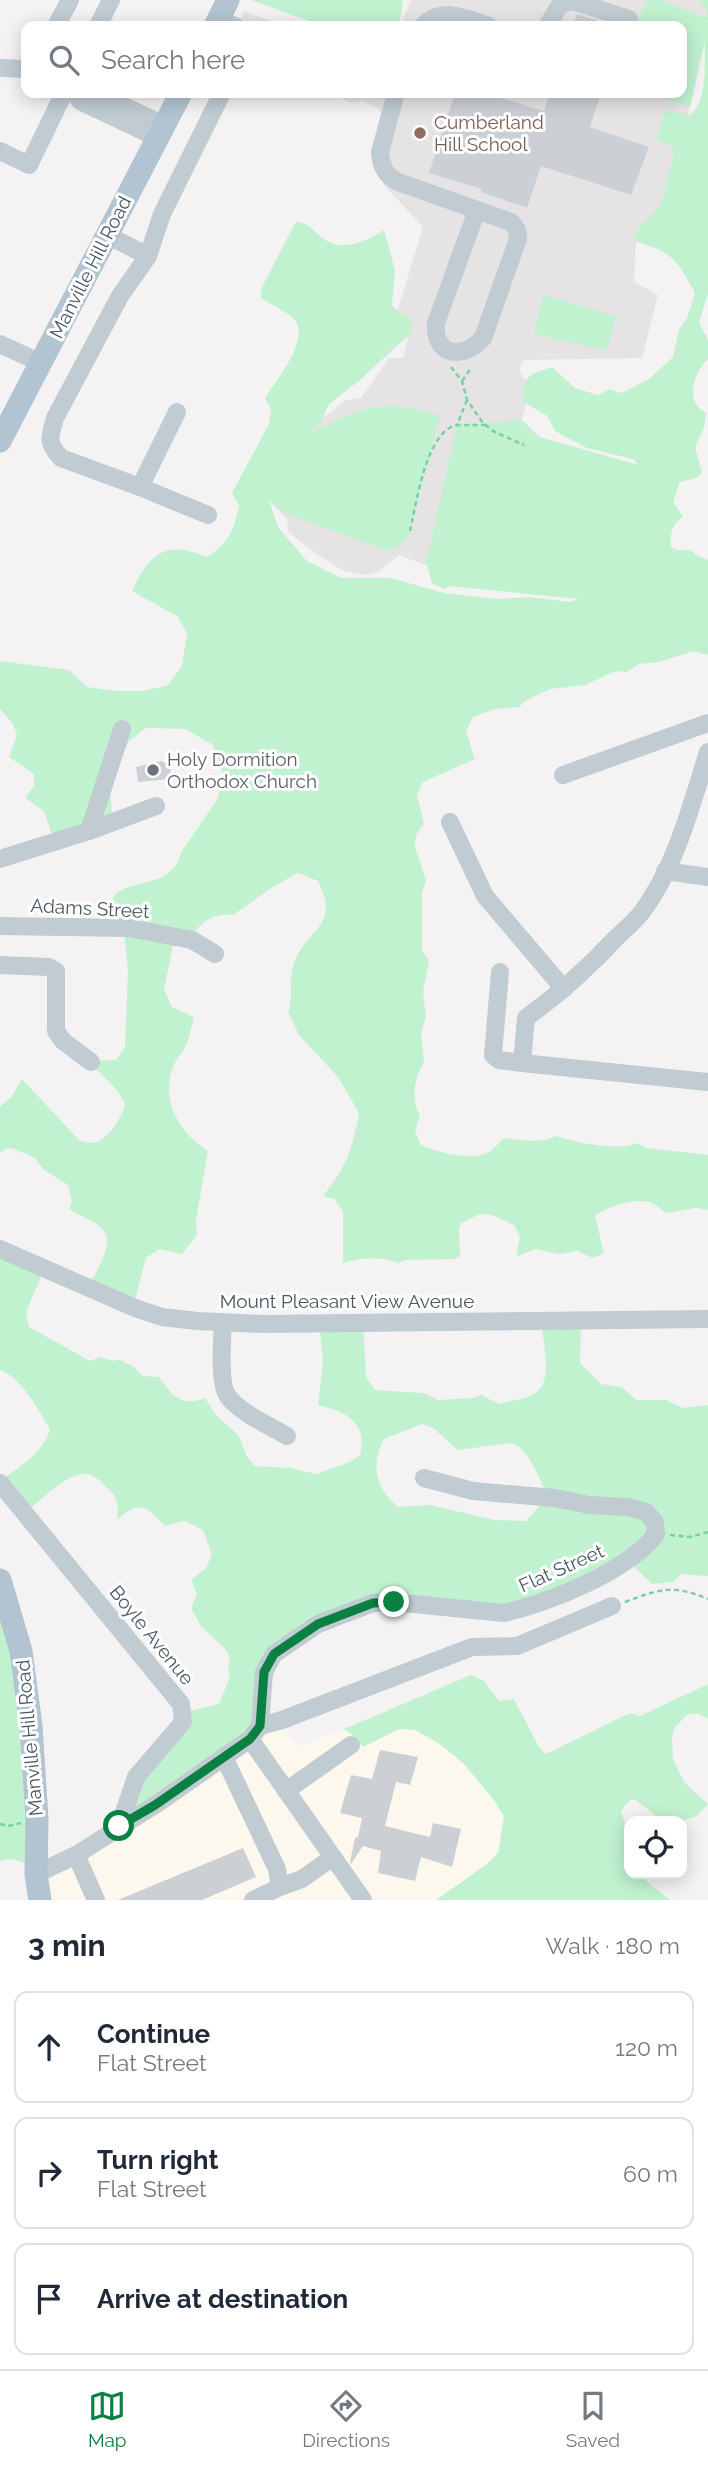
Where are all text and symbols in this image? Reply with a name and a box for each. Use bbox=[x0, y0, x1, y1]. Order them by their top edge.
search box bbox=[21, 21, 687, 98]
icon: search bbox=[45, 41, 83, 79]
text: Search here bbox=[101, 45, 245, 75]
place label: Cumberland Hill School bbox=[434, 111, 544, 155]
marker: Cumberland Hill School bbox=[412, 125, 428, 141]
street label: Manville Hill Road bbox=[45, 192, 135, 342]
place label: Holy Dormition Orthodox Church bbox=[167, 748, 317, 792]
marker: Holy Dormition Orthodox Church bbox=[145, 762, 161, 778]
street label: Adams Street bbox=[30, 894, 151, 922]
street label: Mount Pleasant View Avenue bbox=[220, 1290, 474, 1312]
street label: Flat Street bbox=[515, 1539, 607, 1596]
street label: Boyle Avenue bbox=[105, 1581, 199, 1689]
route end bbox=[378, 1586, 409, 1617]
street label: Manville Hill Road bbox=[11, 1659, 47, 1817]
route start bbox=[103, 1810, 134, 1841]
map controls bbox=[624, 1816, 687, 1879]
button: locate bbox=[624, 1816, 687, 1879]
text: 3 min bbox=[28, 1928, 106, 1963]
text: Walk · 180 m bbox=[546, 1932, 680, 1959]
text: Continue bbox=[97, 2019, 210, 2049]
icon: ahead bbox=[30, 2028, 68, 2066]
text: 120 m bbox=[615, 2034, 678, 2061]
text: Flat Street bbox=[97, 2049, 207, 2076]
text: Turn right bbox=[97, 2145, 218, 2175]
icon: right bbox=[30, 2154, 68, 2192]
text: 60 m bbox=[623, 2160, 678, 2187]
text: Flat Street bbox=[97, 2175, 207, 2202]
icon: arrive bbox=[30, 2280, 68, 2318]
text: Arrive at destination bbox=[97, 2284, 348, 2314]
tab: Map bbox=[88, 2387, 127, 2451]
tab: Directions bbox=[302, 2387, 390, 2451]
tab: Saved bbox=[566, 2387, 620, 2451]

